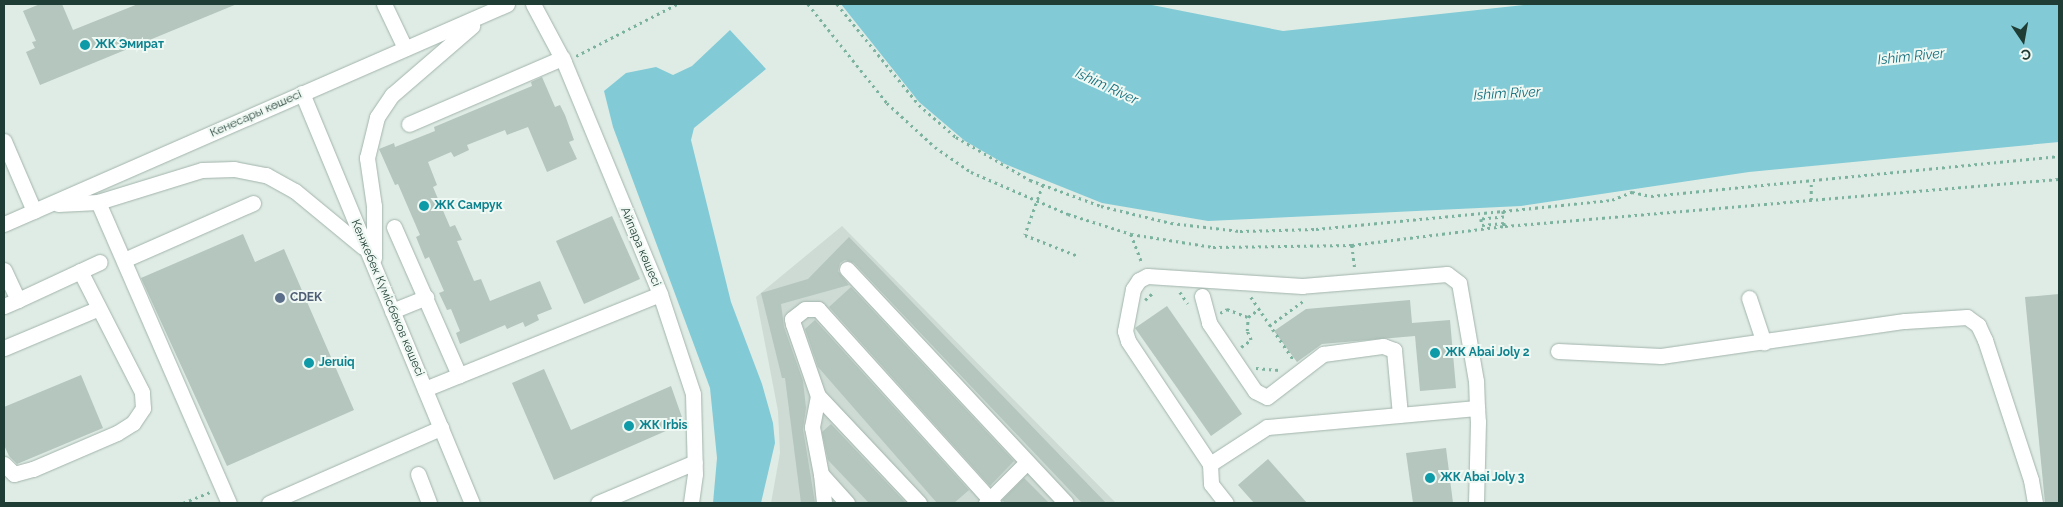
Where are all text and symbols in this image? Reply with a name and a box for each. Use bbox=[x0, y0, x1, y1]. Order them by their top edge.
north arrow bbox=[1998, 15, 2048, 65]
place label: ЖК Эмират bbox=[95, 38, 164, 52]
marker: ЖК Эмират bbox=[79, 39, 91, 51]
water label: Ishim River bbox=[1877, 44, 1945, 68]
text: С bbox=[2020, 46, 2032, 63]
water label: Ishim River bbox=[1073, 64, 1141, 108]
water label: Ishim River bbox=[1473, 83, 1541, 103]
street label: Кенесары көшесі bbox=[208, 87, 304, 141]
place label: ЖК Самрук bbox=[434, 199, 503, 213]
marker: ЖК Самрук bbox=[418, 200, 430, 212]
street label: Айпара көшесі bbox=[617, 205, 663, 289]
street label: Кенжебек Күмісбеков көшесі bbox=[347, 217, 427, 379]
place label: CDEK bbox=[290, 291, 322, 305]
marker: CDEK bbox=[274, 292, 286, 304]
place label: ЖК Abai Joly 2 bbox=[1445, 346, 1530, 360]
marker: ЖК Abai Joly 2 bbox=[1429, 347, 1441, 359]
place label: Jeruiq bbox=[319, 356, 355, 370]
marker: Jeruiq bbox=[303, 357, 315, 369]
place label: ЖК Irbis bbox=[639, 419, 688, 433]
marker: ЖК Irbis bbox=[623, 420, 635, 432]
place label: ЖК Abai Joly 3 bbox=[1440, 471, 1525, 485]
marker: ЖК Abai Joly 3 bbox=[1424, 472, 1436, 484]

